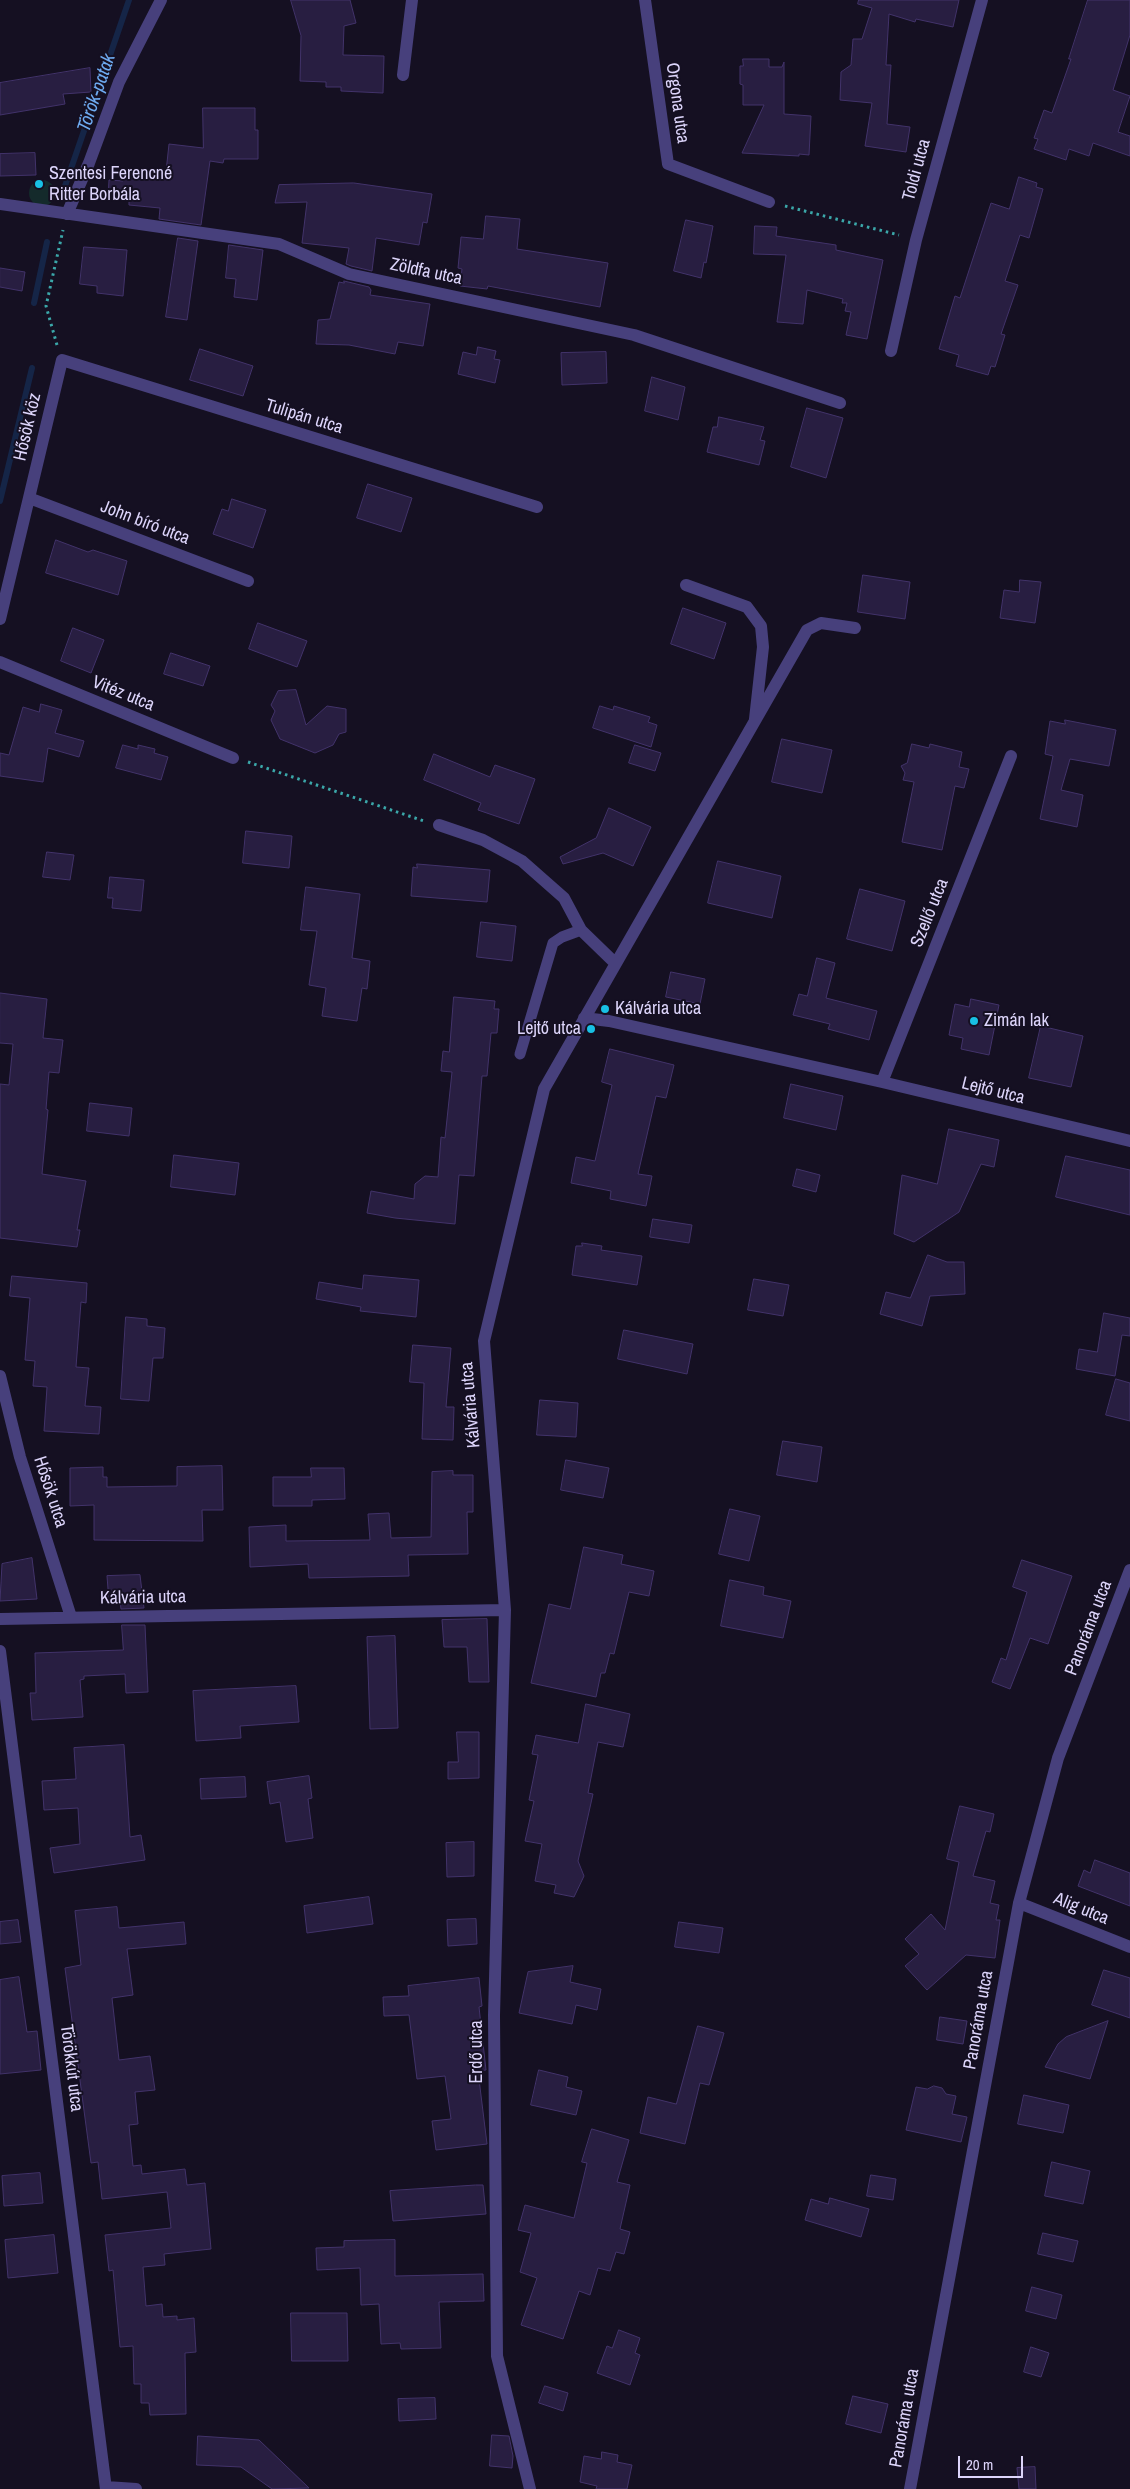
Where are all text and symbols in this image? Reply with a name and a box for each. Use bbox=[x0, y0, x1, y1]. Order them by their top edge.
water label: Török-patak bbox=[73, 51, 121, 135]
street label: Orgona utca bbox=[661, 61, 693, 145]
street label: Toldi utca bbox=[898, 137, 936, 203]
place label: Szentesi Ferencné Ritter Borbála bbox=[49, 163, 172, 205]
marker: Szentesi Ferencné Ritter Borbála bbox=[33, 178, 45, 190]
street label: Zöldfa utca bbox=[388, 254, 464, 290]
street label: Hősök köz bbox=[10, 391, 46, 463]
street label: Tulipán utca bbox=[263, 395, 345, 439]
street label: John bíró utca bbox=[97, 496, 193, 550]
street label: Vitéz utca bbox=[89, 672, 157, 716]
street label: Szellő utca bbox=[906, 875, 954, 951]
place label: Kálvária utca bbox=[615, 998, 701, 1020]
marker: Kálvária utca bbox=[599, 1003, 611, 1015]
place label: Zimán lak bbox=[984, 1010, 1049, 1032]
marker: Zimán lak bbox=[968, 1015, 980, 1027]
place label: Lejtő utca bbox=[517, 1018, 581, 1040]
marker: Lejtő utca bbox=[585, 1023, 597, 1035]
street label: Lejtő utca bbox=[959, 1073, 1027, 1109]
street label: Kálvária utca bbox=[456, 1361, 486, 1449]
street label: Hősök utca bbox=[28, 1454, 72, 1530]
street label: Panoráma utca bbox=[1061, 1577, 1117, 1679]
street label: Kálvária utca bbox=[100, 1586, 186, 1610]
street label: Alig utca bbox=[1050, 1888, 1112, 1930]
street label: Panoráma utca bbox=[960, 1969, 998, 2071]
street label: Erdő utca bbox=[466, 2020, 488, 2084]
street label: Törökkút utca bbox=[55, 2023, 87, 2113]
street label: Panoráma utca bbox=[886, 2367, 924, 2469]
scale bar bbox=[960, 2446, 1025, 2478]
text: 20 m bbox=[966, 2454, 993, 2475]

